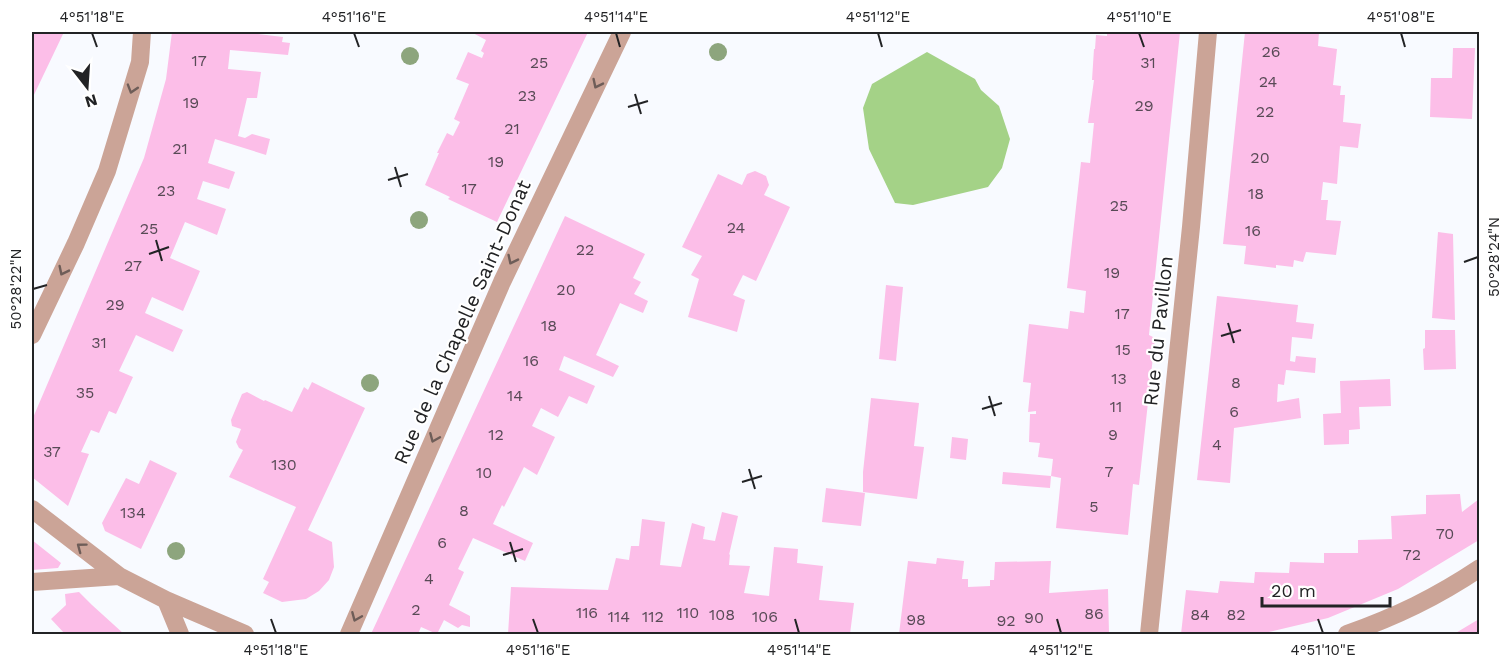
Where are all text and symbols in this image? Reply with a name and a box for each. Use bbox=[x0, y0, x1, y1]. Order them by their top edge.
text: 4°51'18"E bbox=[60, 8, 124, 26]
text: 4°51'16"E bbox=[322, 8, 386, 26]
text: 4°51'14"E bbox=[584, 8, 648, 26]
text: 4°51'12"E bbox=[846, 8, 910, 26]
text: 4°51'10"E bbox=[1107, 8, 1171, 26]
text: 4°51'08"E bbox=[1367, 8, 1435, 26]
house number: 26 bbox=[1261, 42, 1281, 61]
house number: 17 bbox=[191, 51, 207, 70]
house number: 25 bbox=[530, 53, 548, 72]
house number: 31 bbox=[1140, 53, 1156, 72]
north arrow bbox=[57, 57, 117, 117]
house number: 24 bbox=[1259, 72, 1278, 91]
one-way arrow bbox=[592, 78, 604, 89]
one-way arrow bbox=[127, 83, 139, 94]
house number: 23 bbox=[518, 86, 536, 105]
text: N bbox=[83, 90, 100, 112]
house number: 19 bbox=[183, 93, 199, 112]
house number: 29 bbox=[1134, 96, 1154, 115]
house number: 22 bbox=[1256, 102, 1274, 121]
house number: 21 bbox=[504, 119, 520, 138]
house number: 21 bbox=[172, 139, 188, 158]
house number: 20 bbox=[1250, 148, 1270, 167]
house number: 19 bbox=[488, 152, 504, 171]
street label: Rue de la Chapelle Saint-Donat bbox=[388, 176, 536, 468]
house number: 17 bbox=[461, 179, 477, 198]
house number: 23 bbox=[157, 181, 175, 200]
house number: 18 bbox=[1248, 184, 1264, 203]
house number: 25 bbox=[1110, 196, 1128, 215]
text: 50°28'24"N bbox=[1485, 217, 1503, 297]
house number: 24 bbox=[727, 218, 746, 237]
house number: 25 bbox=[140, 219, 158, 238]
house number: 16 bbox=[1245, 221, 1261, 240]
house number: 22 bbox=[576, 240, 594, 259]
text: 50°28'22"N bbox=[7, 248, 25, 330]
one-way arrow bbox=[508, 253, 520, 264]
street label: Rue du Pavillon bbox=[1138, 255, 1178, 407]
house number: 27 bbox=[124, 256, 142, 275]
house number: 19 bbox=[1104, 263, 1120, 282]
one-way arrow bbox=[58, 264, 70, 275]
house number: 20 bbox=[556, 280, 576, 299]
house number: 29 bbox=[105, 295, 125, 314]
house number: 17 bbox=[1114, 304, 1130, 323]
house number: 18 bbox=[541, 316, 557, 335]
house number: 31 bbox=[91, 333, 107, 352]
house number: 15 bbox=[1115, 340, 1131, 359]
house number: 16 bbox=[523, 351, 539, 370]
house number: 13 bbox=[1111, 369, 1127, 388]
house number: 8 bbox=[1231, 373, 1241, 392]
house number: 35 bbox=[76, 383, 94, 402]
house number: 14 bbox=[507, 386, 523, 405]
house number: 11 bbox=[1110, 397, 1122, 416]
house number: 6 bbox=[1229, 402, 1239, 421]
house number: 12 bbox=[488, 425, 504, 444]
house number: 9 bbox=[1108, 425, 1118, 444]
one-way arrow bbox=[429, 432, 441, 443]
house number: 4 bbox=[1212, 435, 1222, 454]
house number: 37 bbox=[43, 442, 61, 461]
house number: 130 bbox=[271, 455, 297, 474]
house number: 7 bbox=[1105, 462, 1114, 481]
house number: 10 bbox=[476, 463, 492, 482]
house number: 5 bbox=[1089, 497, 1099, 516]
house number: 8 bbox=[459, 501, 469, 520]
house number: 134 bbox=[120, 503, 146, 522]
house number: 70 bbox=[1436, 524, 1454, 543]
house number: 6 bbox=[437, 533, 447, 552]
one-way arrow bbox=[77, 543, 88, 554]
house number: 72 bbox=[1403, 545, 1421, 564]
house number: 4 bbox=[424, 569, 434, 588]
scale bar bbox=[1262, 570, 1390, 608]
text: 20 m bbox=[1271, 580, 1316, 601]
house number: 2 bbox=[411, 600, 421, 619]
house number: 116 bbox=[576, 603, 598, 622]
house number: 110 bbox=[677, 603, 699, 622]
house number: 86 bbox=[1084, 604, 1104, 623]
house number: 108 bbox=[709, 605, 735, 624]
house number: 84 bbox=[1190, 605, 1210, 624]
house number: 82 bbox=[1226, 605, 1246, 624]
house number: 114 bbox=[608, 607, 630, 626]
house number: 112 bbox=[642, 607, 664, 626]
house number: 106 bbox=[752, 607, 778, 626]
house number: 90 bbox=[1024, 608, 1044, 627]
house number: 98 bbox=[906, 610, 926, 629]
one-way arrow bbox=[352, 611, 364, 622]
house number: 92 bbox=[996, 611, 1016, 630]
text: 4°51'18"E bbox=[244, 641, 308, 659]
text: 4°51'16"E bbox=[506, 641, 570, 659]
text: 4°51'14"E bbox=[767, 641, 831, 659]
text: 4°51'12"E bbox=[1029, 641, 1093, 659]
text: 4°51'10"E bbox=[1291, 641, 1355, 659]

